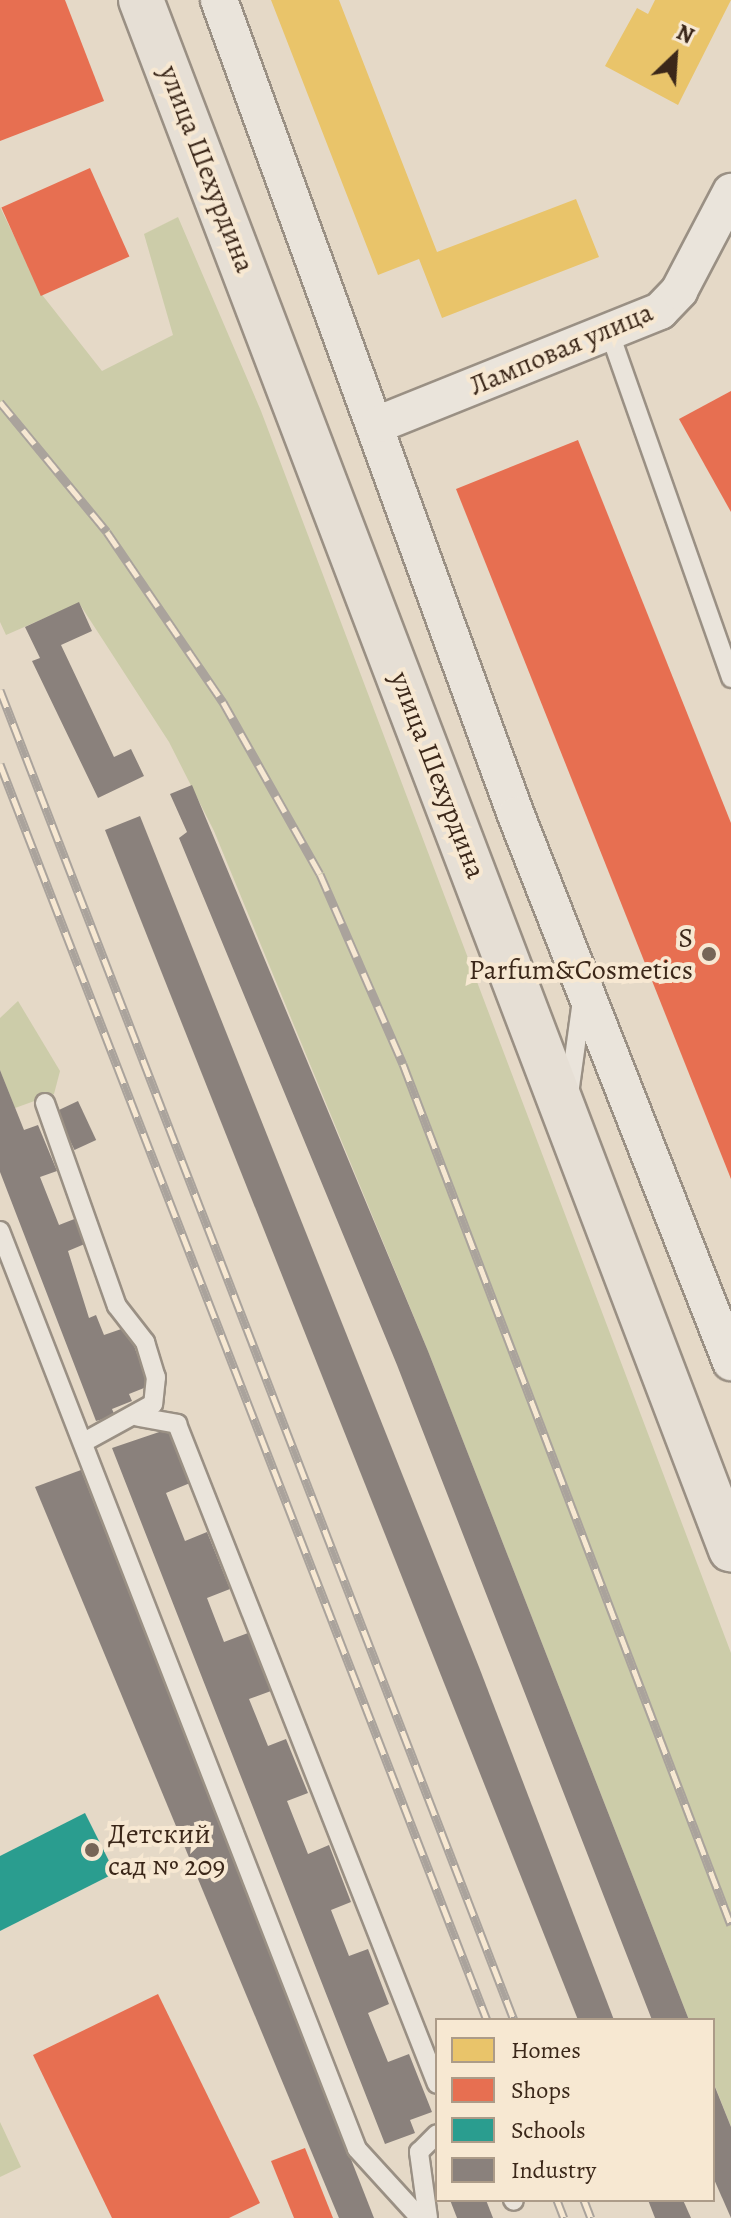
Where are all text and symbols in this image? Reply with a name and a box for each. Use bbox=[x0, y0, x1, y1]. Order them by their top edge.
north arrow bbox=[635, 16, 715, 96]
text: N bbox=[672, 17, 699, 51]
street label: улица Шехурдина bbox=[152, 61, 262, 277]
street label: Ламповая улица bbox=[464, 295, 658, 403]
street label: улица Шехурдина bbox=[383, 667, 493, 883]
place label: S Parfum&Cosmetics bbox=[469, 921, 693, 987]
marker: S Parfum&Cosmetics bbox=[700, 945, 718, 963]
place label: Детский сад № 209 bbox=[108, 1817, 225, 1883]
marker: Детский сад № 209 bbox=[83, 1841, 101, 1859]
legend bbox=[435, 2018, 715, 2202]
text: Homes bbox=[511, 2034, 581, 2066]
text: Shops bbox=[511, 2074, 571, 2106]
text: Schools bbox=[511, 2114, 586, 2146]
text: Industry bbox=[511, 2154, 596, 2186]

